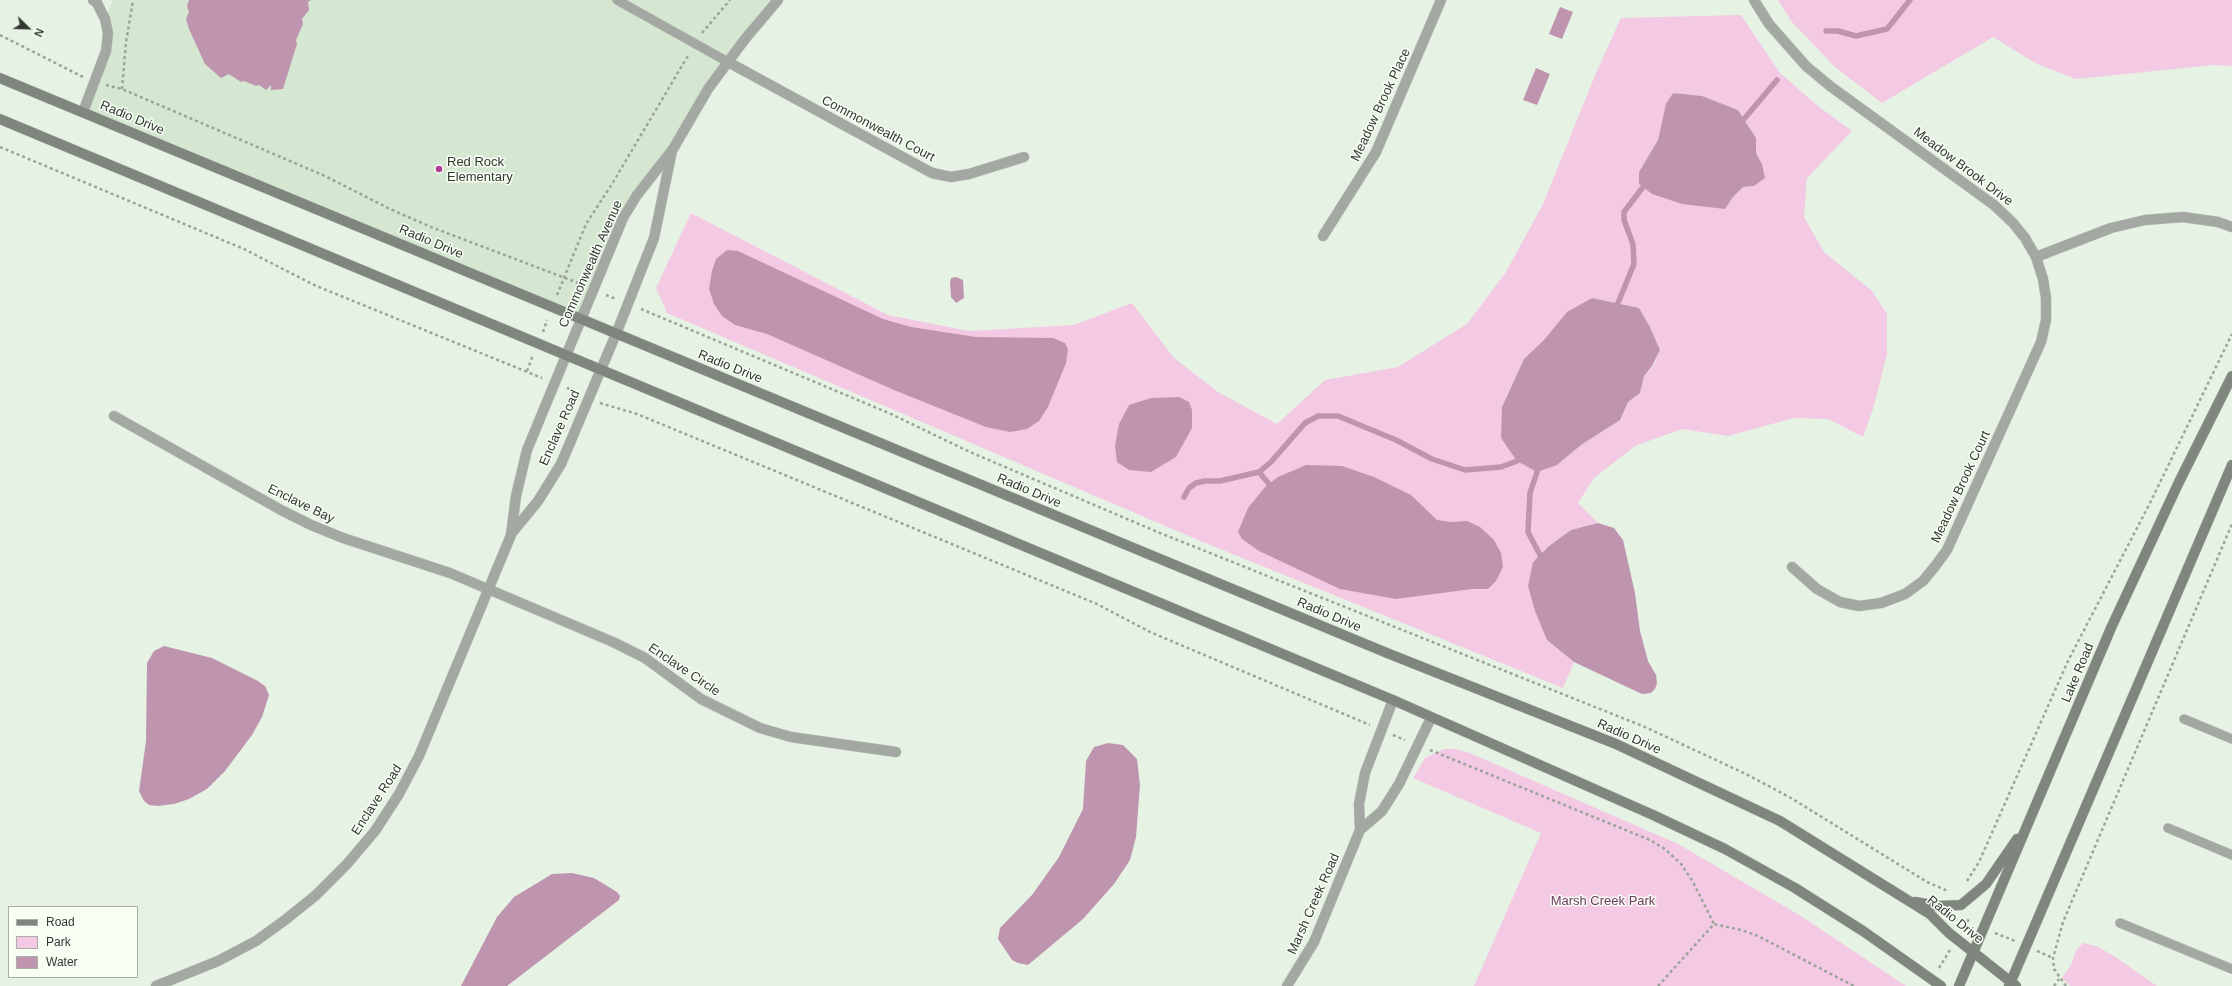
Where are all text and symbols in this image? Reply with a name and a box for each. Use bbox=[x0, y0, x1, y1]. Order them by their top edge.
north arrow bbox=[8, 8, 48, 48]
text: N bbox=[32, 27, 46, 39]
street label: Meadow Brook Place bbox=[1348, 46, 1414, 164]
street label: Commonwealth Court bbox=[819, 93, 937, 165]
street label: Radio Drive bbox=[98, 98, 166, 138]
street label: Meadow Brook Drive bbox=[1910, 124, 2016, 210]
place label: Red Rock Elementary bbox=[447, 154, 513, 185]
marker: Red Rock Elementary bbox=[434, 164, 444, 174]
street label: Commonwealth Avenue bbox=[556, 198, 626, 330]
street label: Radio Drive bbox=[397, 222, 465, 262]
street label: Radio Drive bbox=[696, 347, 764, 387]
street label: Enclave Road bbox=[536, 388, 584, 468]
street label: Meadow Brook Court bbox=[1928, 428, 1994, 546]
street label: Radio Drive bbox=[995, 471, 1063, 511]
street label: Enclave Bay bbox=[265, 481, 337, 527]
street label: Radio Drive bbox=[1295, 595, 1363, 635]
street label: Enclave Circle bbox=[645, 640, 723, 700]
street label: Lake Road bbox=[2059, 641, 2097, 705]
street label: Radio Drive bbox=[1595, 716, 1663, 758]
street label: Enclave Road bbox=[348, 762, 406, 838]
street label: Marsh Creek Road bbox=[1285, 851, 1343, 957]
park label: Marsh Creek Park bbox=[1551, 893, 1655, 909]
street label: Radio Drive bbox=[1924, 893, 1986, 947]
legend bbox=[8, 906, 138, 978]
text: Road bbox=[46, 915, 75, 929]
text: Park bbox=[46, 935, 71, 949]
text: Water bbox=[46, 955, 78, 969]

